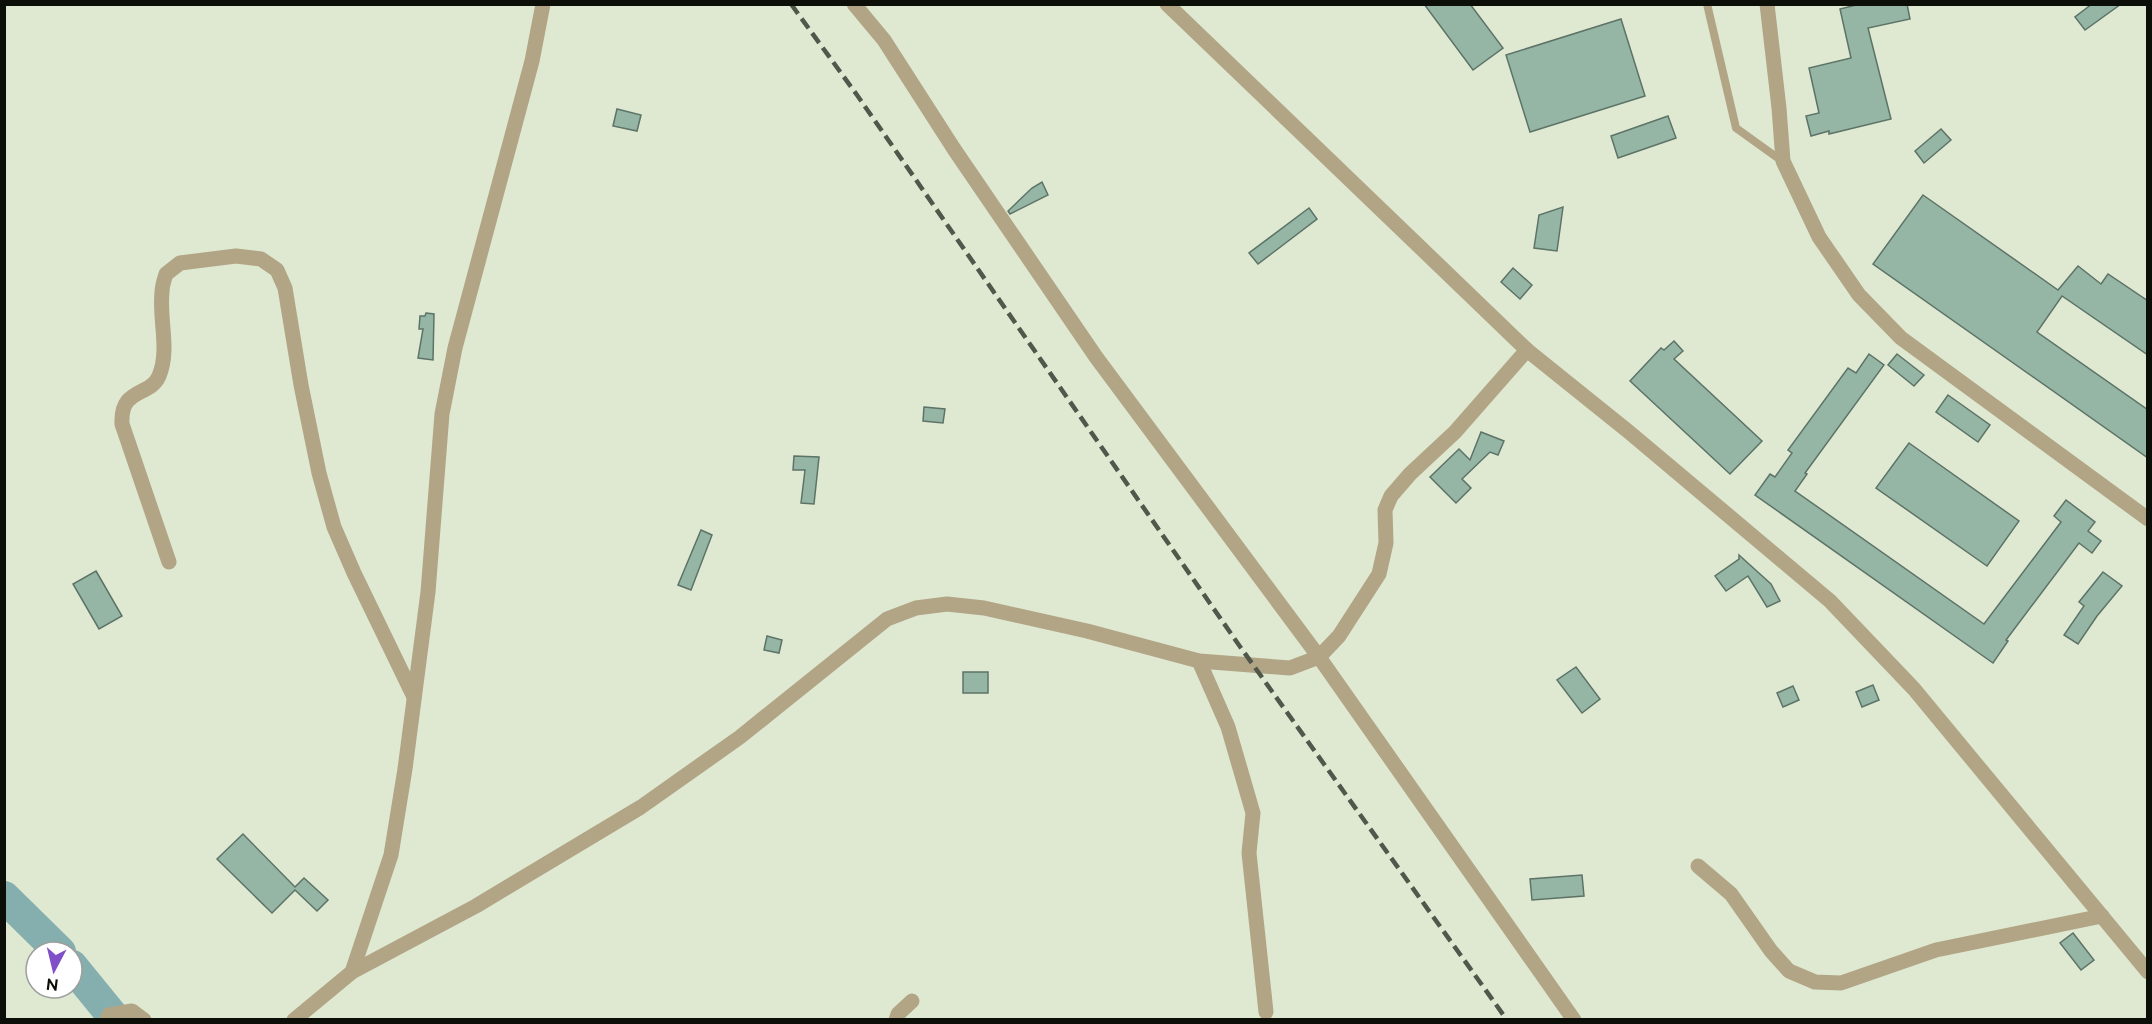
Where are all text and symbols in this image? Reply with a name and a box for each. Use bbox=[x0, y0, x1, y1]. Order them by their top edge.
north arrow bbox=[24, 940, 84, 1000]
text: N bbox=[45, 974, 59, 995]

